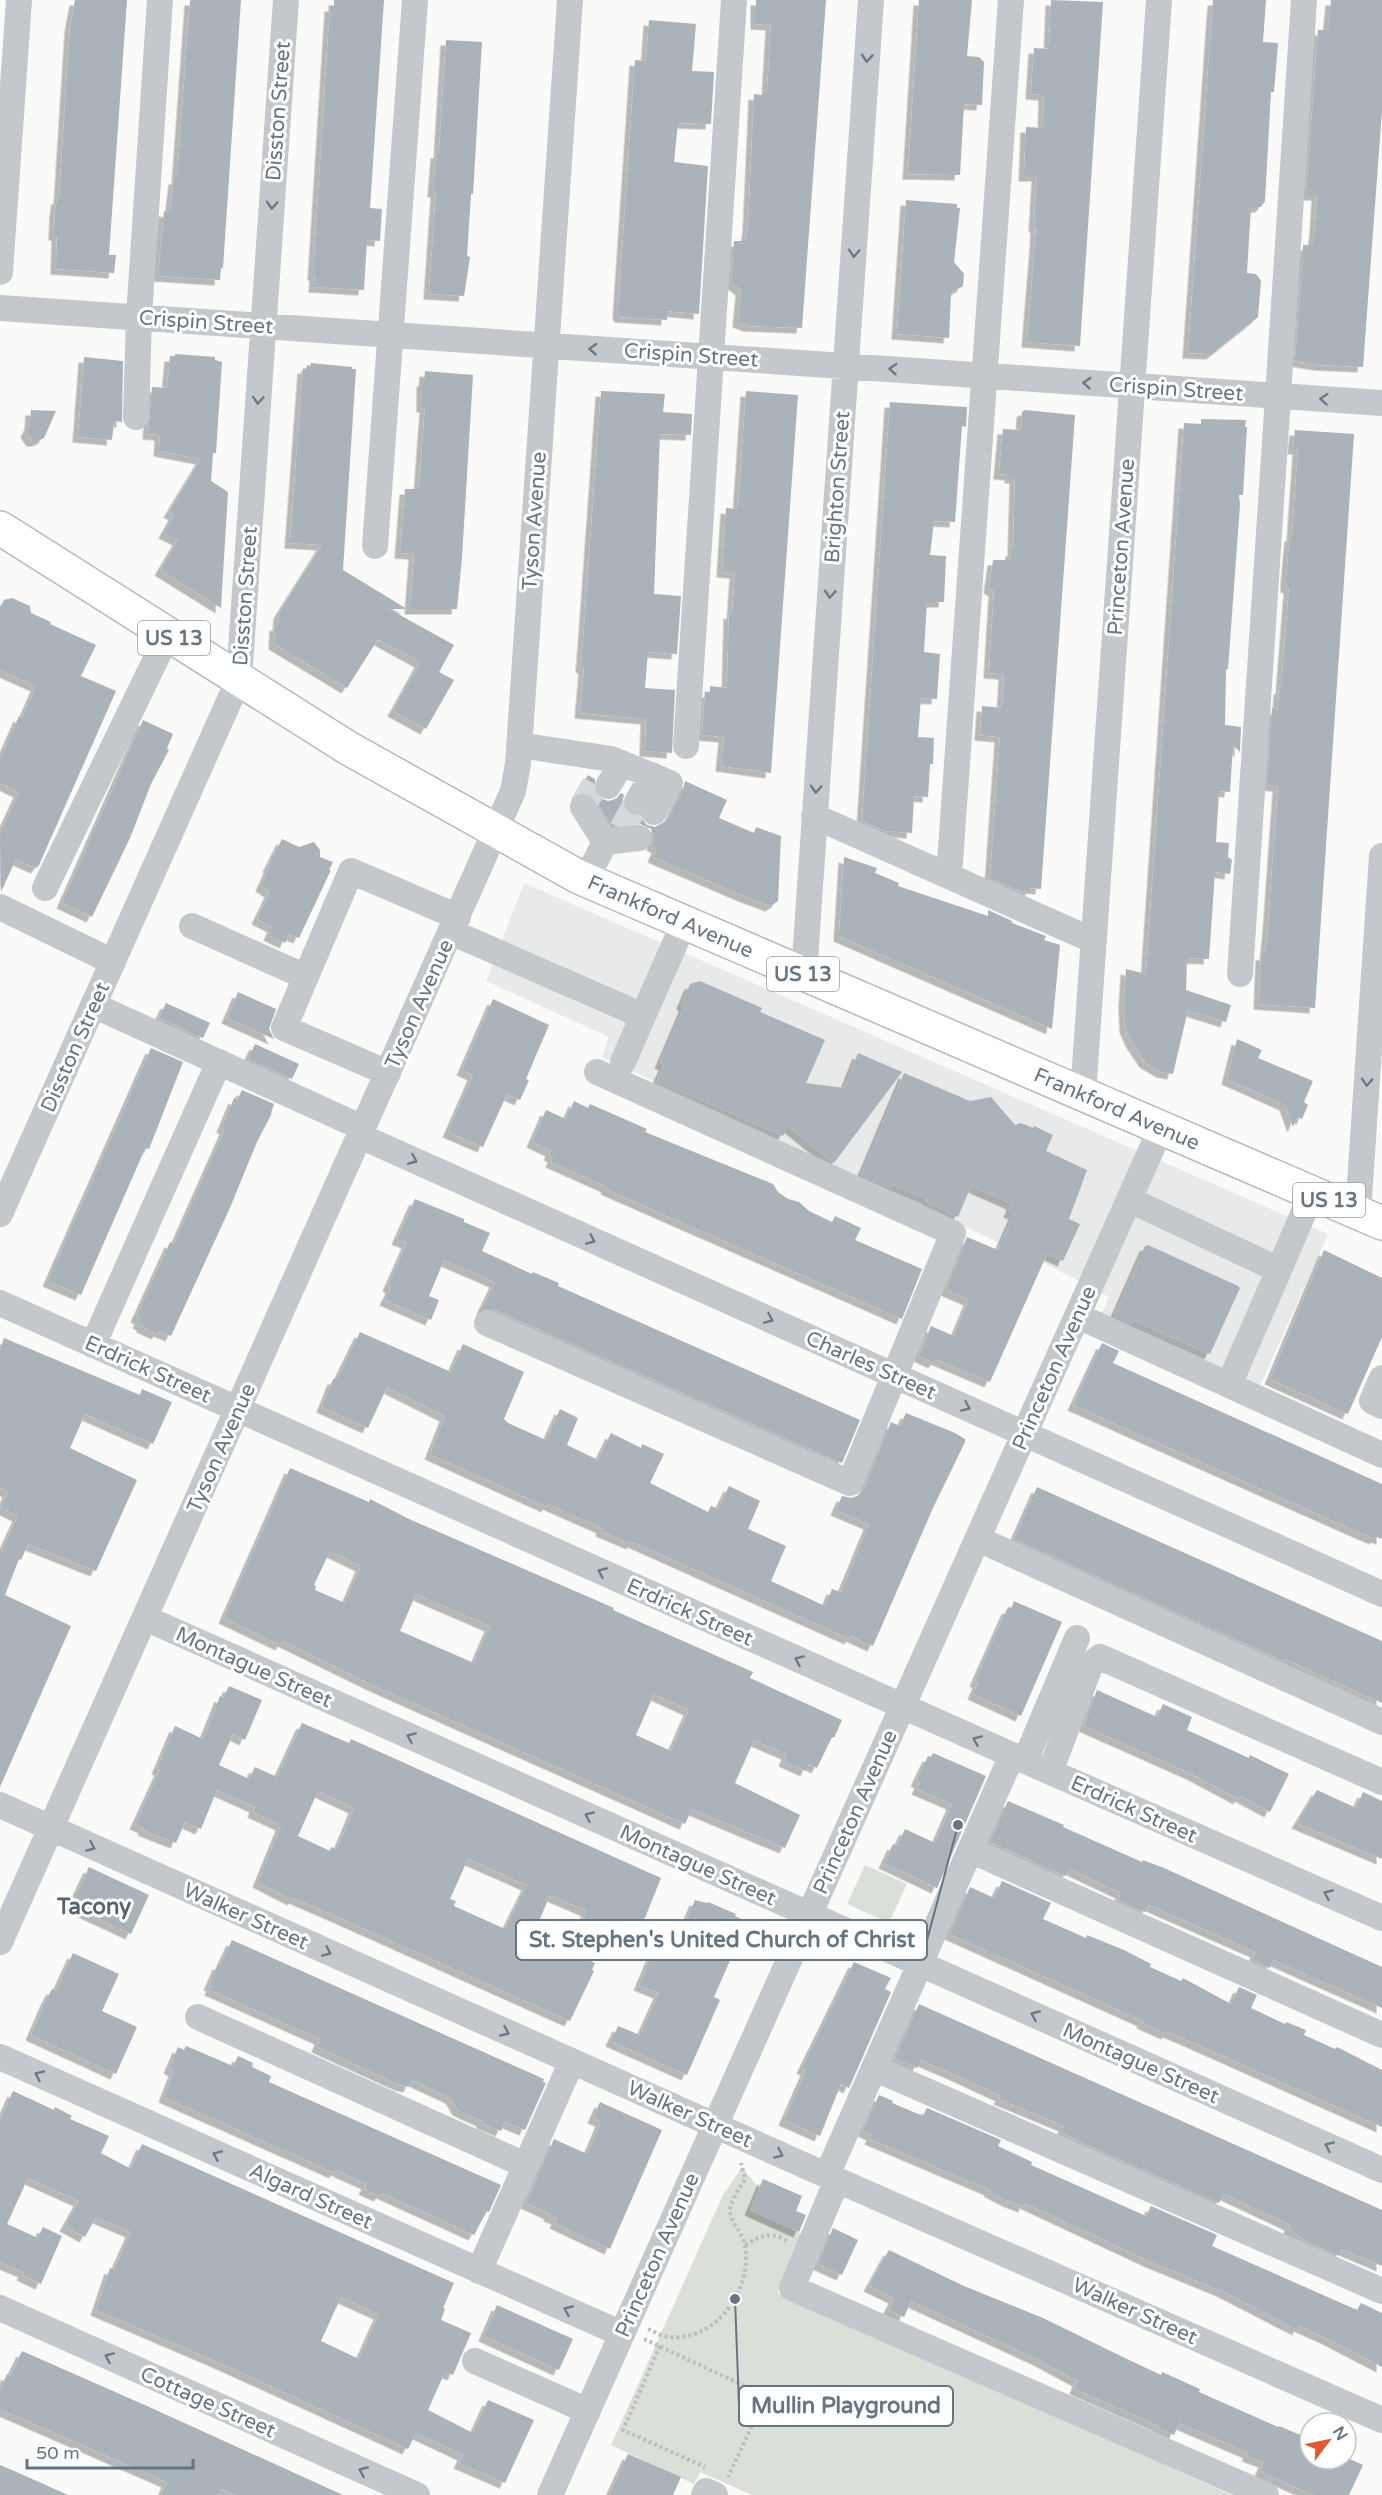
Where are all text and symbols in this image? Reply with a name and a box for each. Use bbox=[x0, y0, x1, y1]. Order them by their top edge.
street label: Disston Street bbox=[261, 40, 296, 182]
one-way arrow bbox=[861, 54, 874, 63]
one-way arrow bbox=[266, 200, 279, 210]
one-way arrow bbox=[847, 248, 860, 257]
street label: Crispin Street bbox=[138, 305, 274, 340]
street label: Crispin Street bbox=[623, 338, 759, 373]
one-way arrow bbox=[589, 342, 598, 355]
one-way arrow bbox=[888, 363, 897, 376]
street label: Crispin Street bbox=[1108, 372, 1244, 407]
one-way arrow bbox=[1083, 376, 1092, 389]
one-way arrow bbox=[1319, 393, 1328, 406]
one-way arrow bbox=[252, 395, 265, 404]
street label: Brighton Street bbox=[820, 410, 855, 564]
street label: Tyson Avenue bbox=[517, 451, 552, 591]
street label: Princeton Avenue bbox=[1103, 458, 1140, 636]
street label: Disston Street bbox=[228, 525, 263, 667]
one-way arrow bbox=[824, 590, 837, 599]
road number: US 13 bbox=[138, 621, 210, 655]
one-way arrow bbox=[810, 784, 823, 793]
street label: Frankford Avenue bbox=[584, 870, 757, 964]
street label: Tyson Avenue bbox=[380, 936, 459, 1073]
road number: US 13 bbox=[767, 957, 839, 991]
street label: Disston Street bbox=[36, 978, 115, 1116]
street label: Frankford Avenue bbox=[1030, 1062, 1204, 1156]
one-way arrow bbox=[1360, 1078, 1373, 1087]
one-way arrow bbox=[407, 1153, 418, 1165]
road number: US 13 bbox=[1293, 1183, 1365, 1217]
one-way arrow bbox=[585, 1233, 596, 1245]
street label: Princeton Avenue bbox=[1007, 1282, 1102, 1454]
one-way arrow bbox=[763, 1312, 774, 1324]
street label: Charles Street bbox=[802, 1326, 940, 1405]
street label: Erdrick Street bbox=[81, 1330, 215, 1408]
street label: Tyson Avenue bbox=[182, 1380, 261, 1517]
one-way arrow bbox=[960, 1400, 971, 1412]
one-way arrow bbox=[597, 1567, 608, 1579]
street label: Erdrick Street bbox=[623, 1573, 757, 1651]
street label: Montague Street bbox=[172, 1622, 336, 1713]
one-way arrow bbox=[794, 1656, 805, 1668]
street label: Princeton Avenue bbox=[808, 1726, 903, 1898]
one-way arrow bbox=[406, 1732, 417, 1744]
one-way arrow bbox=[972, 1735, 983, 1747]
street label: Erdrick Street bbox=[1067, 1770, 1201, 1848]
one-way arrow bbox=[584, 1812, 595, 1824]
street label: Montague Street bbox=[616, 1820, 780, 1911]
one-way arrow bbox=[85, 1840, 96, 1852]
street label: Walker Street bbox=[179, 1878, 312, 1955]
one-way arrow bbox=[1324, 1890, 1335, 1902]
district label: Tacony bbox=[56, 1894, 131, 1920]
callout: St. Stephen's United Church of Christ bbox=[516, 1920, 927, 1960]
text: St. Stephen's United Church of Christ bbox=[529, 1927, 916, 1953]
one-way arrow bbox=[321, 1945, 332, 1957]
one-way arrow bbox=[1031, 2011, 1042, 2023]
street label: Montague Street bbox=[1059, 2018, 1223, 2109]
one-way arrow bbox=[499, 2024, 510, 2036]
one-way arrow bbox=[35, 2071, 46, 2083]
street label: Walker Street bbox=[623, 2076, 756, 2153]
one-way arrow bbox=[1324, 2141, 1335, 2153]
one-way arrow bbox=[773, 2146, 784, 2158]
one-way arrow bbox=[213, 2150, 224, 2162]
street label: Algard Street bbox=[245, 2158, 376, 2235]
street label: Princeton Avenue bbox=[610, 2169, 705, 2341]
street label: Walker Street bbox=[1068, 2273, 1201, 2350]
one-way arrow bbox=[564, 2306, 575, 2318]
one-way arrow bbox=[104, 2352, 115, 2364]
street label: Cottage Street bbox=[136, 2361, 279, 2443]
callout: Mullin Playground bbox=[739, 2386, 953, 2426]
text: Mullin Playground bbox=[751, 2393, 941, 2419]
north arrow bbox=[1298, 2411, 1358, 2471]
text: N bbox=[1328, 2423, 1352, 2444]
scale bar bbox=[27, 2432, 194, 2470]
text: 50 m bbox=[36, 2442, 80, 2464]
one-way arrow bbox=[359, 2466, 370, 2478]

